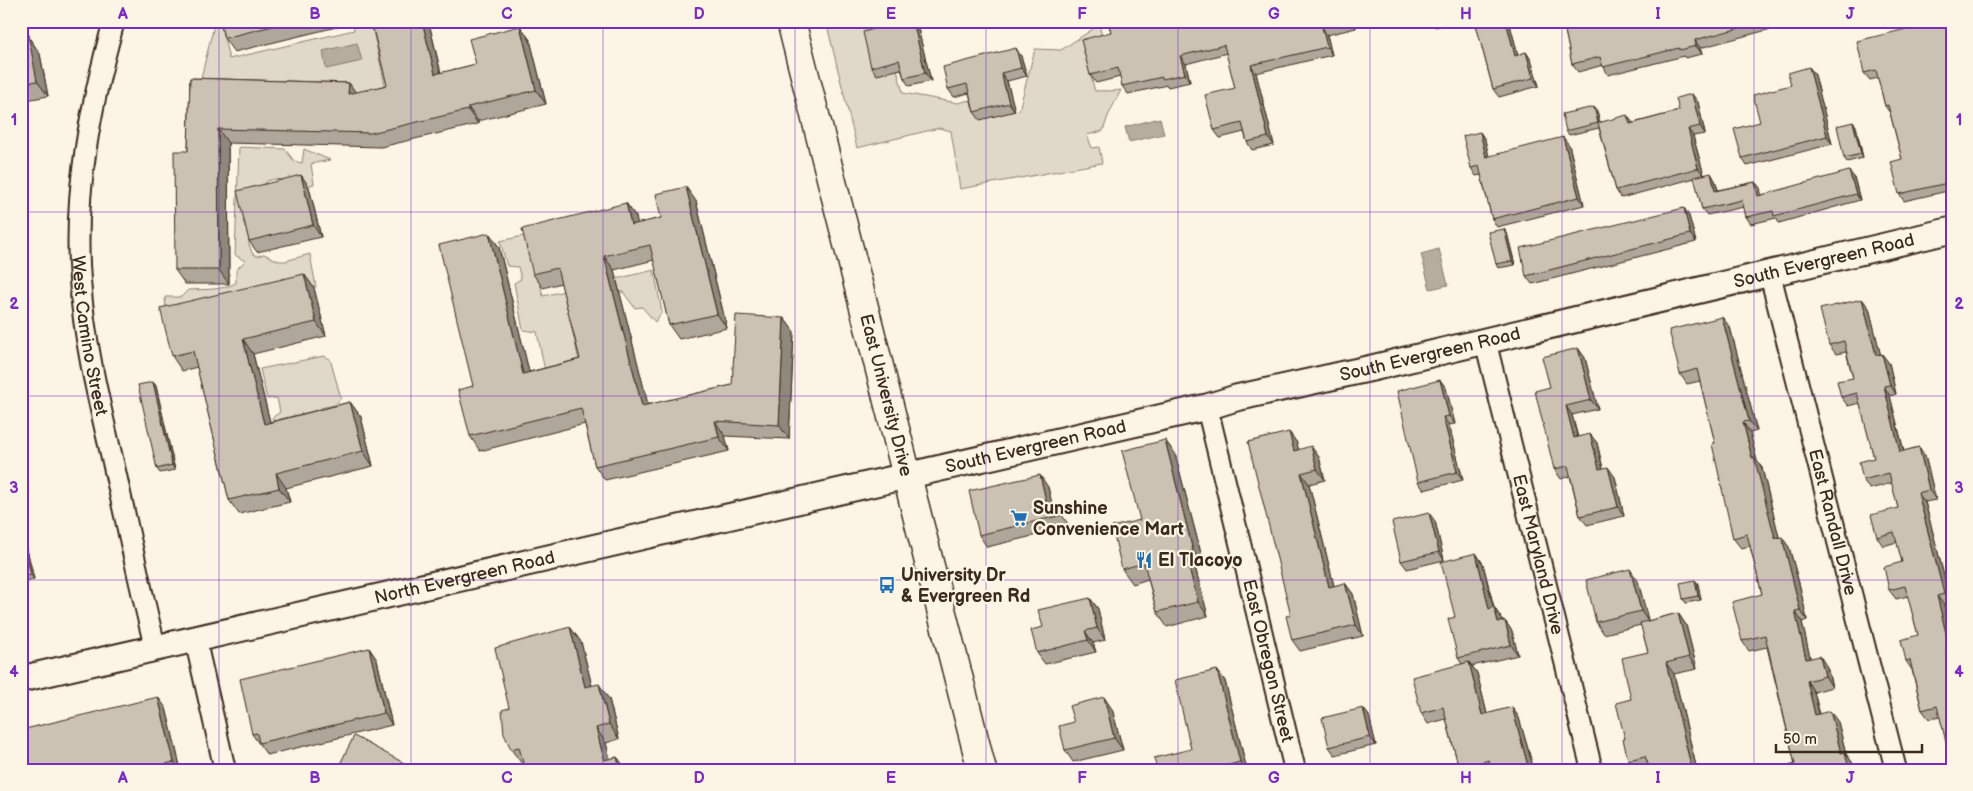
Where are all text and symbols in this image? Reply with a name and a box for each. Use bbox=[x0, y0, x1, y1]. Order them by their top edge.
text: A bbox=[117, 5, 128, 24]
text: B bbox=[309, 5, 321, 24]
text: C bbox=[501, 5, 513, 24]
text: D bbox=[693, 5, 705, 24]
text: E bbox=[886, 5, 896, 24]
text: F bbox=[1077, 5, 1087, 24]
text: G bbox=[1268, 5, 1280, 24]
text: H bbox=[1460, 5, 1472, 24]
text: I bbox=[1655, 5, 1661, 24]
text: J bbox=[1846, 5, 1855, 24]
text: 1 bbox=[11, 111, 17, 130]
text: 1 bbox=[1956, 111, 1962, 130]
street label: South Evergreen Road bbox=[1732, 229, 1916, 292]
street label: West Camino Street bbox=[68, 255, 113, 418]
text: 2 bbox=[9, 295, 19, 314]
text: 2 bbox=[1954, 295, 1964, 314]
street label: East University Drive bbox=[856, 312, 917, 479]
street label: South Evergreen Road bbox=[1338, 323, 1522, 385]
street label: South Evergreen Road bbox=[943, 415, 1128, 477]
street label: East Randall Drive bbox=[1804, 447, 1862, 598]
street label: East Maryland Drive bbox=[1508, 472, 1568, 637]
text: 3 bbox=[9, 479, 19, 498]
text: 3 bbox=[1954, 479, 1964, 498]
place label: Sunshine Convenience Mart bbox=[1033, 498, 1184, 540]
supermarket icon: Sunshine Convenience Mart bbox=[1009, 508, 1029, 528]
street label: North Evergreen Road bbox=[372, 546, 557, 608]
restaurant icon: El Tlacoyo bbox=[1134, 550, 1154, 570]
place label: El Tlacoyo bbox=[1158, 550, 1243, 571]
place label: University Dr & Evergreen Rd bbox=[901, 565, 1030, 607]
bus stop icon: University Dr & Evergreen Rd bbox=[877, 575, 897, 595]
street label: East Obregon Street bbox=[1239, 577, 1298, 745]
text: 4 bbox=[9, 663, 19, 682]
text: 4 bbox=[1954, 663, 1964, 682]
scale bar bbox=[1776, 721, 1922, 753]
text: 50 m bbox=[1783, 730, 1817, 749]
text: A bbox=[117, 769, 128, 788]
text: B bbox=[309, 769, 321, 788]
text: C bbox=[501, 769, 513, 788]
text: D bbox=[693, 769, 705, 788]
text: E bbox=[886, 769, 896, 788]
text: F bbox=[1077, 769, 1087, 788]
text: G bbox=[1268, 769, 1280, 788]
text: H bbox=[1460, 769, 1472, 788]
text: I bbox=[1655, 769, 1661, 788]
text: J bbox=[1846, 769, 1855, 788]

